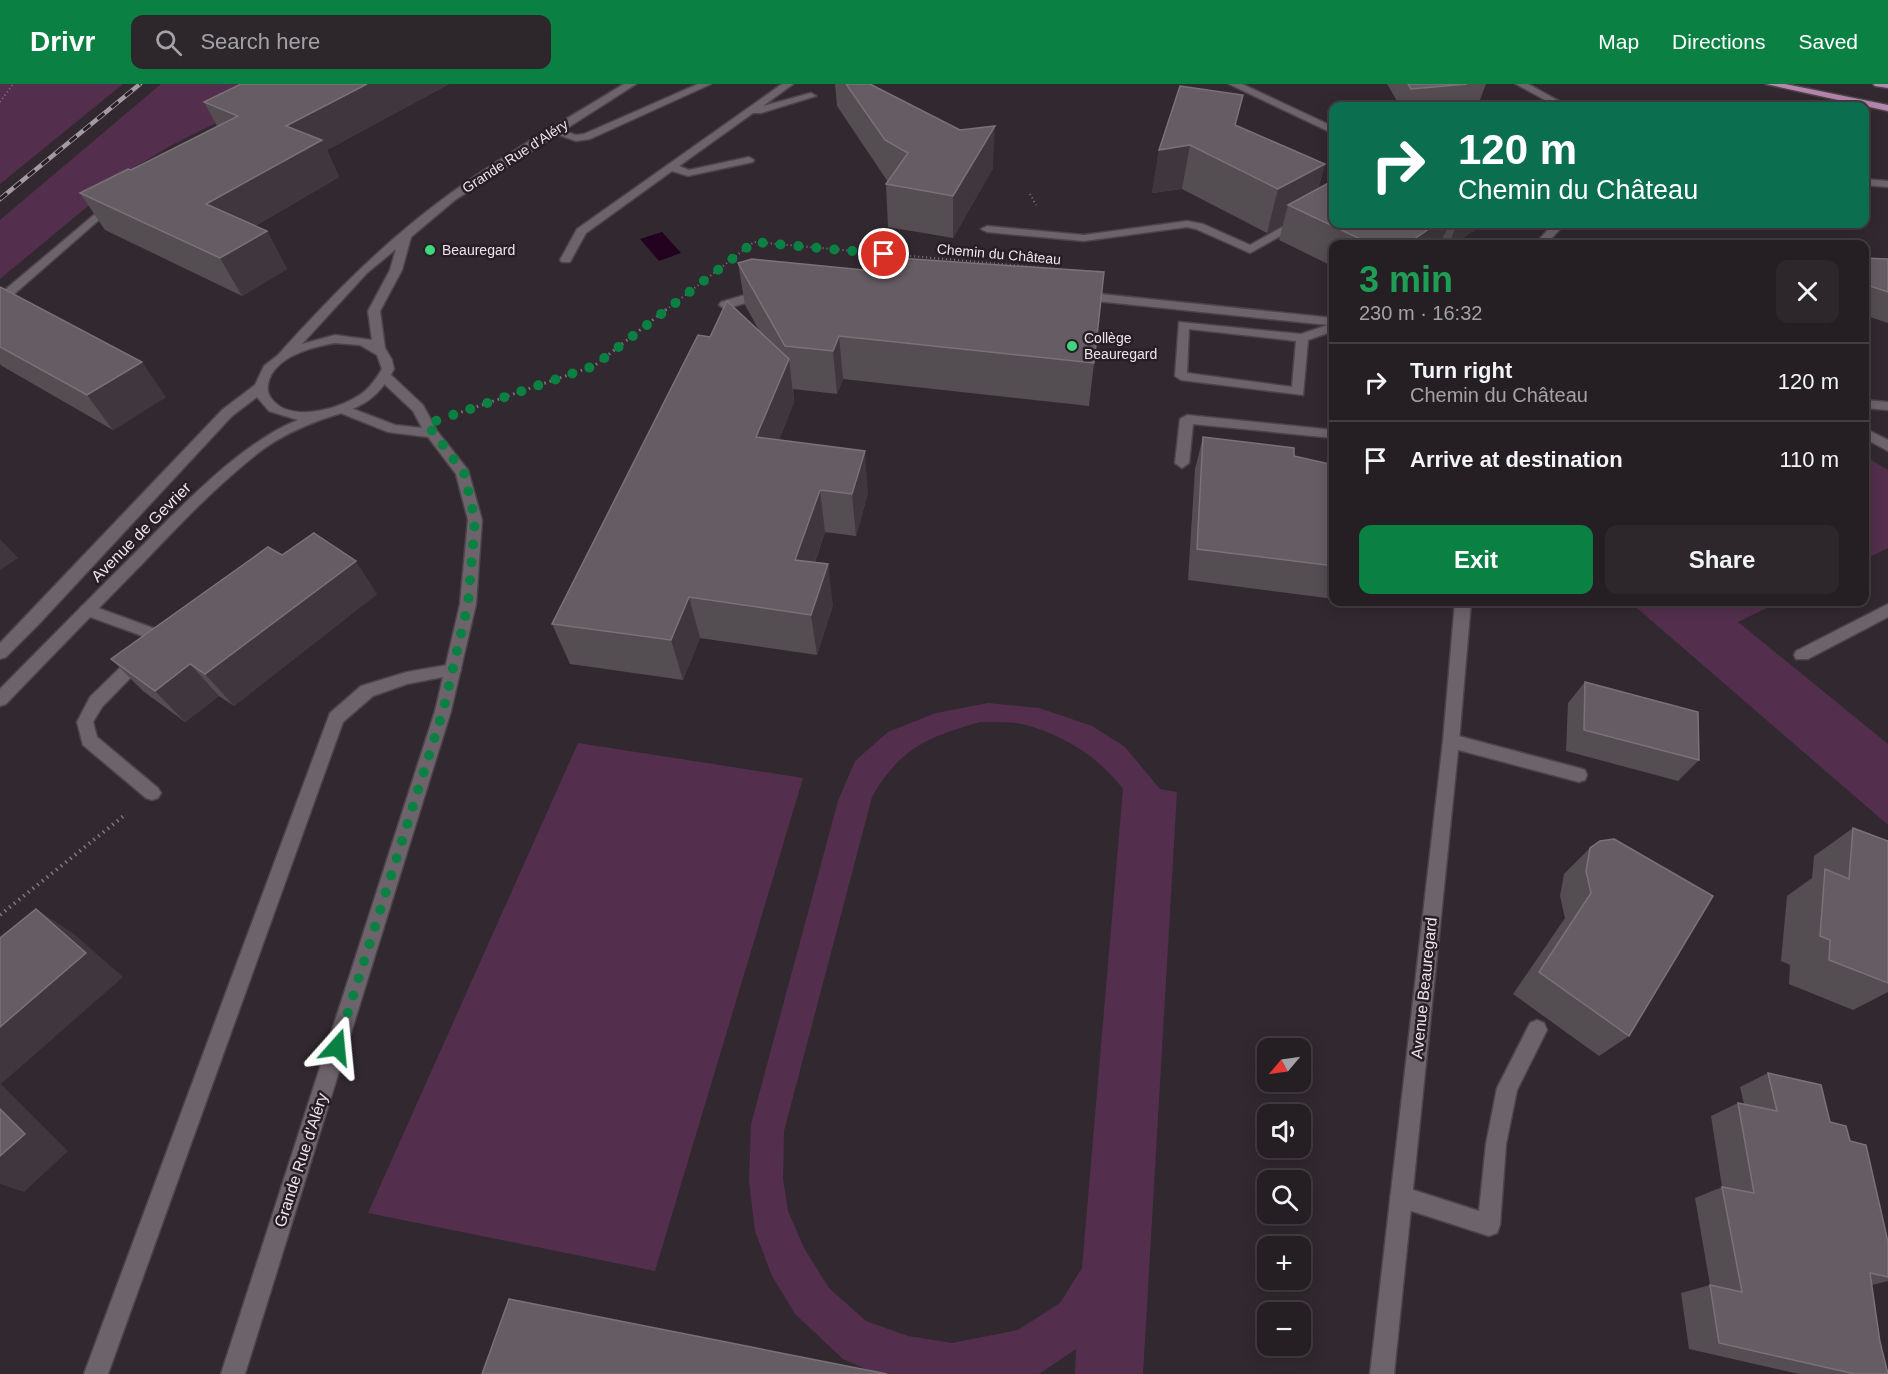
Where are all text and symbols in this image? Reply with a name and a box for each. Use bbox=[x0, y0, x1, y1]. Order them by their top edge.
search box bbox=[131, 15, 551, 69]
text: Drivr bbox=[30, 26, 95, 57]
icon: search bbox=[152, 26, 185, 59]
text: Search here bbox=[200, 29, 320, 54]
text: Map bbox=[1598, 30, 1639, 53]
text: Directions bbox=[1672, 30, 1765, 53]
text: Saved bbox=[1798, 30, 1858, 53]
street label: Grande Rue d'Aléry bbox=[459, 116, 571, 196]
icon: right bbox=[1359, 126, 1437, 204]
text: 120 m bbox=[1458, 126, 1577, 173]
text: Chemin du Château bbox=[1458, 175, 1698, 205]
pin bbox=[858, 228, 909, 279]
icon: arrive bbox=[867, 237, 900, 270]
street label: Chemin du Château bbox=[936, 241, 1062, 267]
place label: Beauregard bbox=[442, 242, 515, 258]
marker: Beauregard bbox=[423, 243, 437, 257]
text: 3 min bbox=[1359, 259, 1453, 300]
button: close bbox=[1776, 260, 1839, 323]
text: 230 m · 16:32 bbox=[1359, 302, 1482, 324]
place label: Collège Beauregard bbox=[1084, 330, 1157, 362]
marker: Collège Beauregard bbox=[1065, 339, 1079, 353]
text: Turn right bbox=[1410, 358, 1512, 383]
icon: right bbox=[1359, 366, 1392, 399]
text: 120 m bbox=[1778, 369, 1839, 394]
text: Chemin du Château bbox=[1410, 384, 1588, 406]
icon: arrive bbox=[1359, 444, 1392, 477]
text: Arrive at destination bbox=[1410, 447, 1623, 472]
text: 110 m bbox=[1779, 447, 1839, 472]
street label: Avenue de Gevrier bbox=[88, 478, 195, 585]
button: Exit bbox=[1359, 525, 1593, 594]
button: Share bbox=[1605, 525, 1839, 594]
street label: Avenue Beauregard bbox=[1408, 916, 1440, 1060]
position arrow bbox=[305, 1015, 369, 1079]
north arrow bbox=[1257, 1038, 1311, 1092]
map controls bbox=[1257, 1038, 1311, 1356]
street label: Grande Rue d'Aléry bbox=[271, 1091, 331, 1229]
button: sound bbox=[1257, 1104, 1311, 1158]
button: search bbox=[1257, 1170, 1311, 1224]
button: + bbox=[1257, 1236, 1311, 1290]
button: − bbox=[1257, 1302, 1311, 1356]

